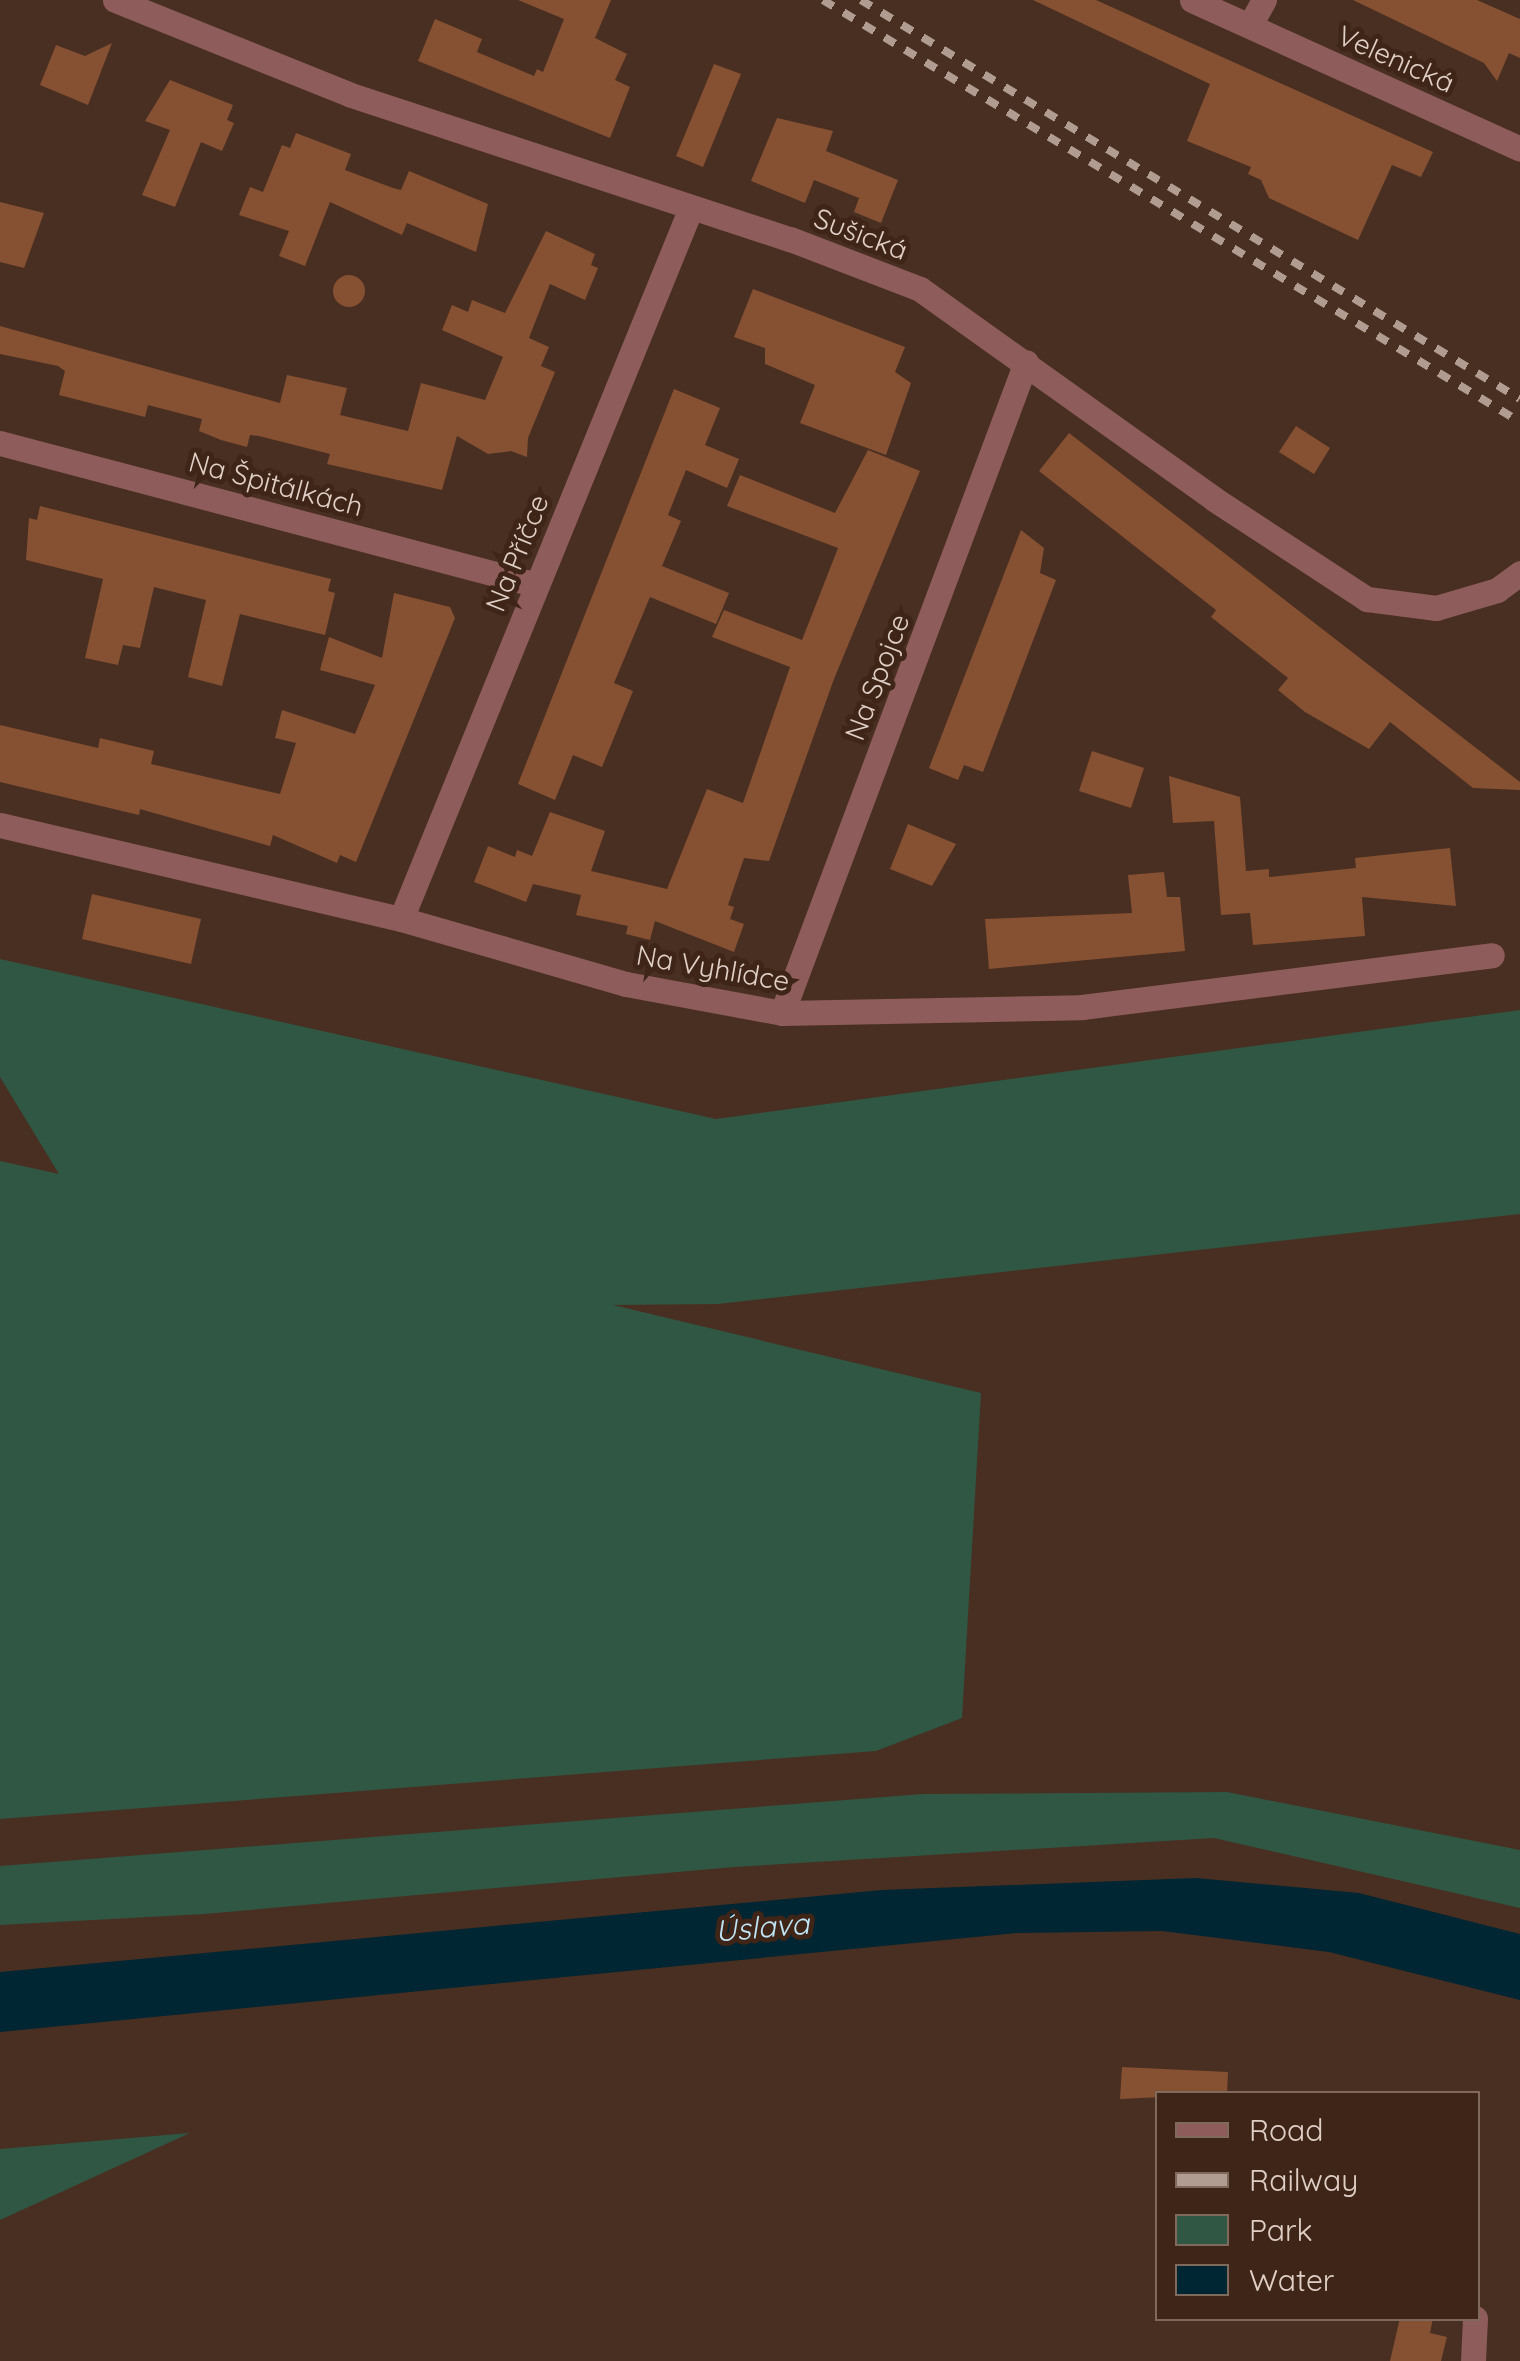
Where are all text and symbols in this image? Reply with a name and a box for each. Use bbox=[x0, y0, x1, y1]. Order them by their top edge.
street label: Velenická bbox=[1332, 18, 1460, 100]
street label: Sušická bbox=[810, 201, 912, 267]
street label: Na Špitálkách bbox=[185, 445, 367, 523]
street label: Na Příčce bbox=[478, 490, 556, 616]
street label: Na Spojce bbox=[838, 609, 916, 745]
street label: Na Vyhlídce bbox=[634, 938, 792, 998]
water label: Úslava bbox=[714, 1905, 810, 1949]
legend bbox=[1155, 2091, 1480, 2321]
text: Road bbox=[1249, 2111, 1323, 2149]
text: Railway bbox=[1249, 2161, 1358, 2199]
text: Park bbox=[1249, 2211, 1313, 2249]
text: Water bbox=[1249, 2261, 1334, 2299]

